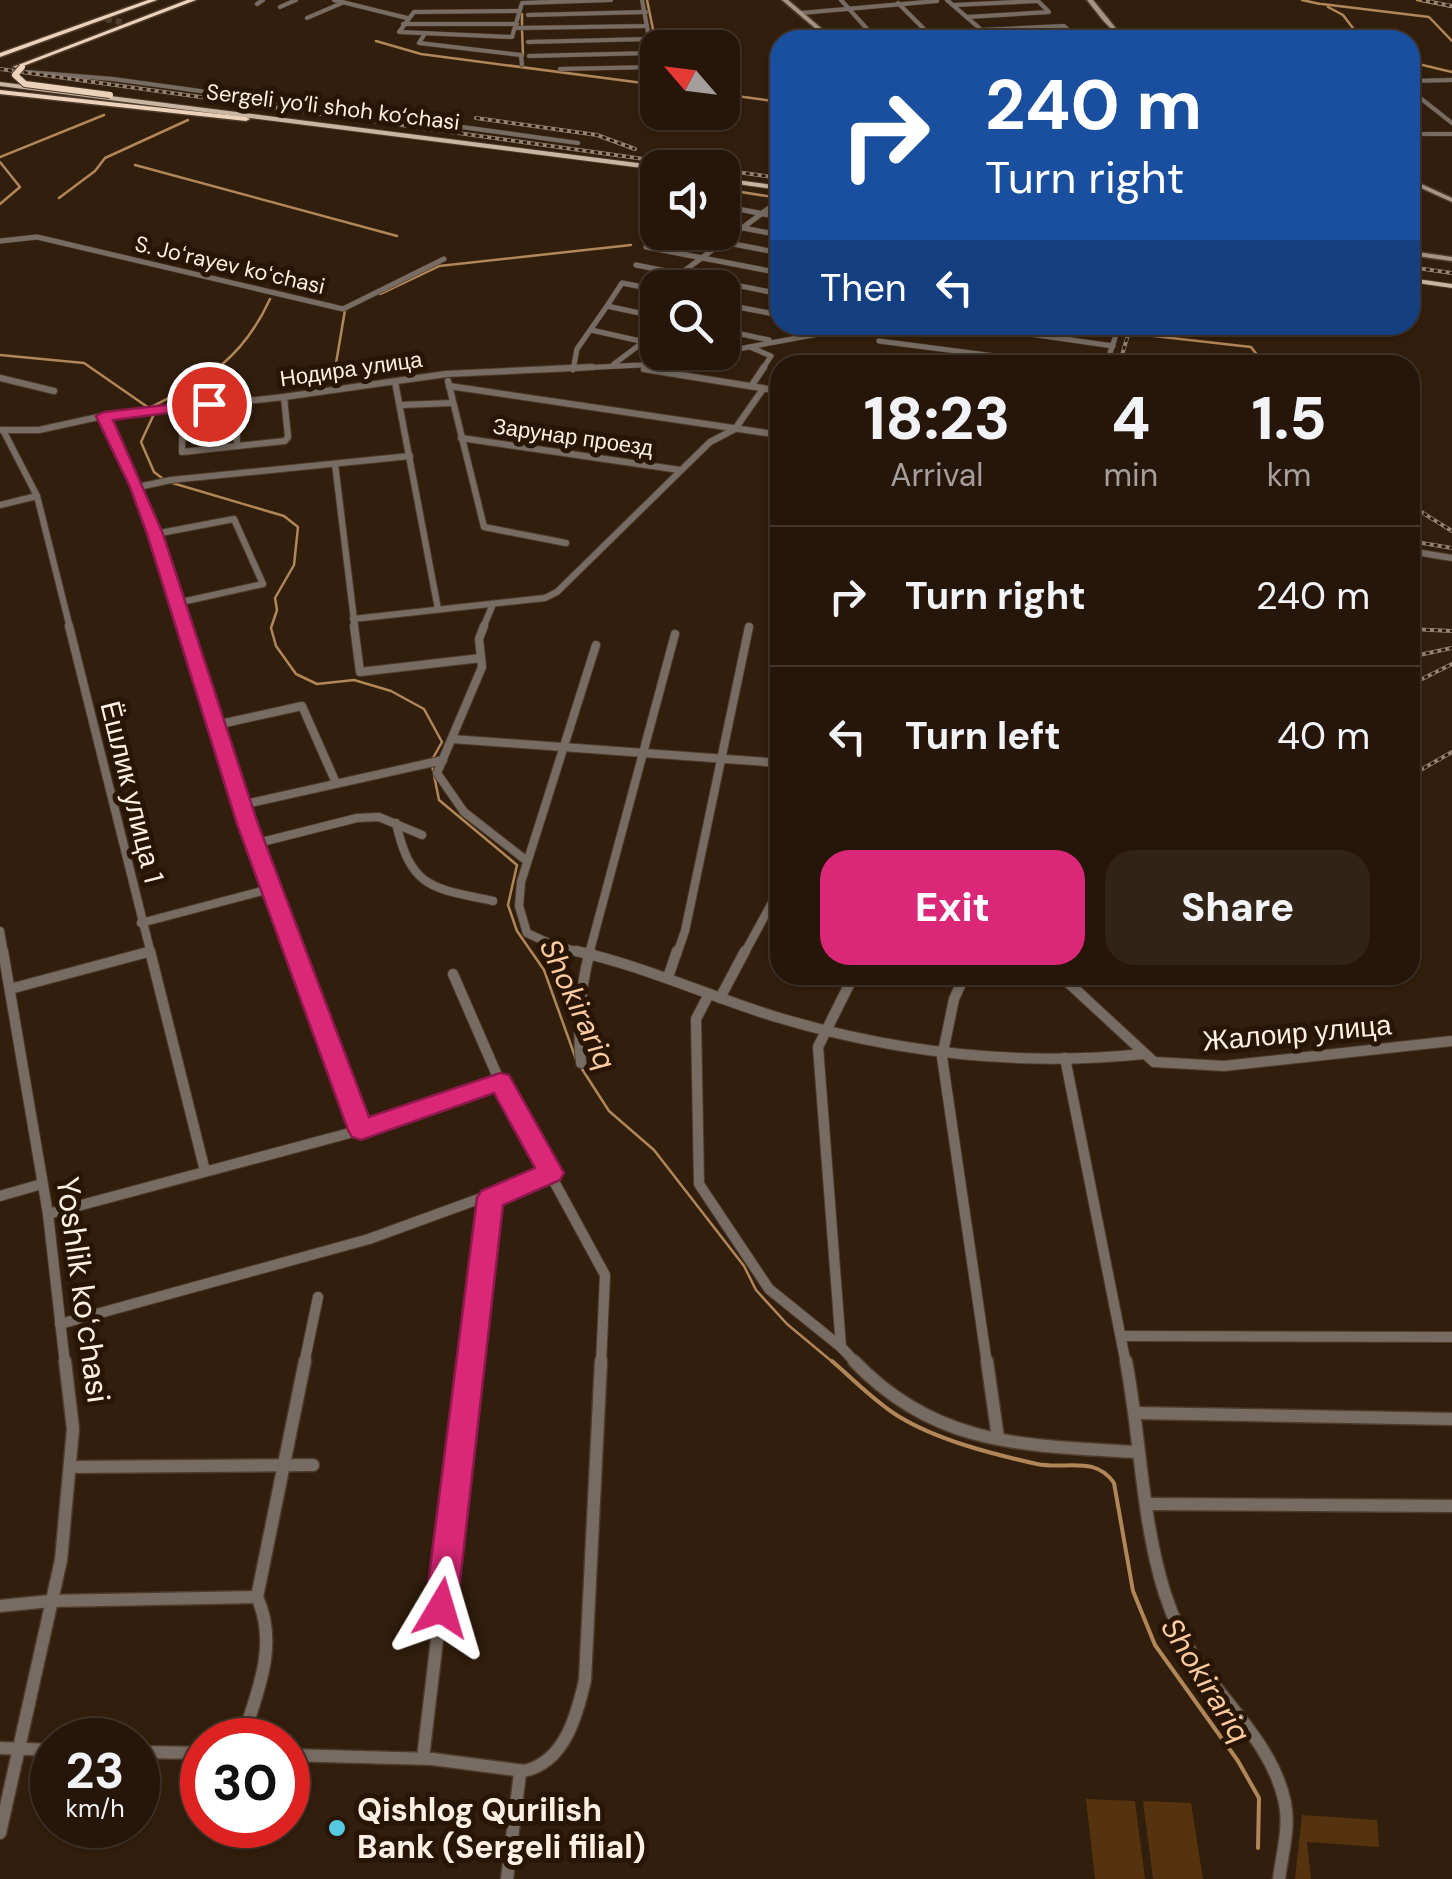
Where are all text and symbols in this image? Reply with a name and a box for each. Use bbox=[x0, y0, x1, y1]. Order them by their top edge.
north arrow bbox=[640, 30, 740, 130]
map controls bbox=[640, 30, 740, 370]
text: 240 m bbox=[985, 60, 1202, 151]
icon: right bbox=[820, 70, 950, 200]
street label: Sergeli yo‘li shoh ko‘chasi bbox=[205, 77, 461, 137]
text: Turn right bbox=[985, 148, 1184, 207]
button: sound bbox=[640, 150, 740, 250]
street label: S. Joʻrayev koʻchasi bbox=[132, 229, 328, 301]
icon: left bbox=[927, 260, 982, 315]
text: Then bbox=[820, 263, 907, 313]
button: search bbox=[640, 270, 740, 370]
street label: Нодира улица bbox=[278, 345, 425, 393]
pin bbox=[167, 362, 252, 447]
icon: arrive bbox=[182, 377, 237, 432]
text: 18:23 bbox=[863, 379, 1010, 458]
text: 4 bbox=[1111, 379, 1151, 458]
text: 1.5 bbox=[1252, 379, 1327, 458]
street label: Зарунар проезд bbox=[491, 411, 655, 463]
text: Arrival bbox=[890, 454, 983, 496]
text: min bbox=[1104, 454, 1158, 496]
text: km bbox=[1267, 454, 1311, 496]
icon: right bbox=[820, 569, 875, 624]
text: Turn right bbox=[905, 571, 1086, 621]
text: 240 m bbox=[1256, 571, 1370, 621]
street label: Ёшлик улица 1 bbox=[92, 697, 172, 887]
icon: left bbox=[820, 709, 875, 764]
text: Turn left bbox=[905, 711, 1061, 761]
text: 40 m bbox=[1277, 711, 1370, 761]
button: Exit bbox=[820, 850, 1085, 965]
button: Share bbox=[1105, 850, 1370, 965]
water label: Shokirariq bbox=[531, 932, 625, 1076]
street label: Жалоир улица bbox=[1201, 1006, 1393, 1060]
street label: Yoshlik koʻchasi bbox=[46, 1174, 120, 1406]
position arrow bbox=[389, 1556, 493, 1660]
water label: Shokirariq bbox=[1152, 1610, 1260, 1750]
speed limit sign: 30 bbox=[180, 1718, 310, 1848]
text: 23 bbox=[66, 1738, 125, 1804]
place label: Qishlog Qurilish Bank (Sergeli filial) bbox=[357, 1789, 646, 1868]
text: km/h bbox=[65, 1792, 125, 1825]
marker: Qishlog Qurilish Bank (Sergeli filial) bbox=[326, 1817, 348, 1839]

